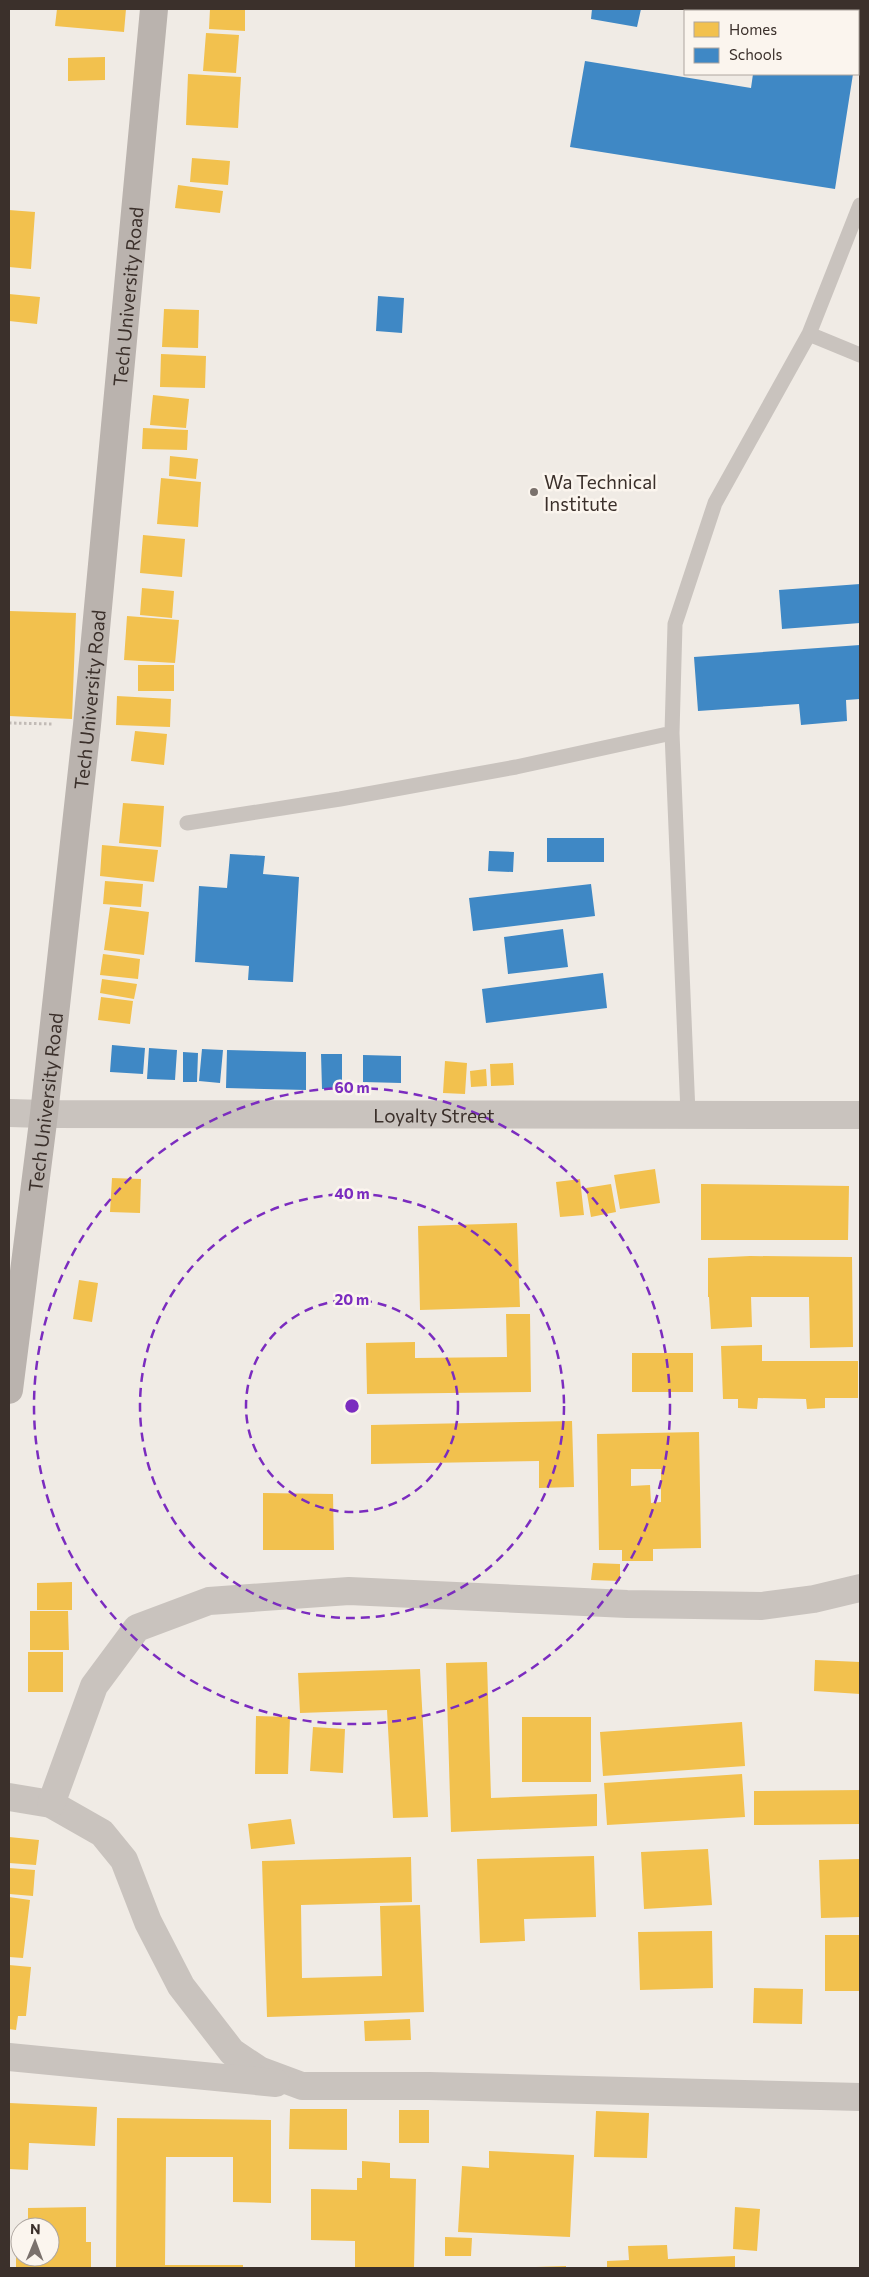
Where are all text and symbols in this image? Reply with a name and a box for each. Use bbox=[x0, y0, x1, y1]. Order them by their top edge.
legend bbox=[684, 10, 859, 75]
text: Homes bbox=[729, 20, 777, 38]
text: Schools bbox=[729, 45, 783, 63]
street label: Tech University Road bbox=[107, 206, 147, 387]
place label: Wa Technical Institute bbox=[544, 470, 657, 515]
marker: Wa Technical Institute bbox=[528, 486, 540, 498]
street label: Tech University Road bbox=[68, 609, 109, 791]
street label: Tech University Road bbox=[23, 1011, 67, 1193]
text: 60 m bbox=[334, 1078, 370, 1096]
street label: Loyalty Street bbox=[373, 1103, 495, 1126]
text: 40 m bbox=[334, 1184, 370, 1202]
text: 20 m bbox=[335, 1290, 369, 1308]
centre of rings bbox=[343, 1397, 361, 1415]
north arrow bbox=[10, 2217, 60, 2267]
text: N bbox=[30, 2220, 41, 2237]

